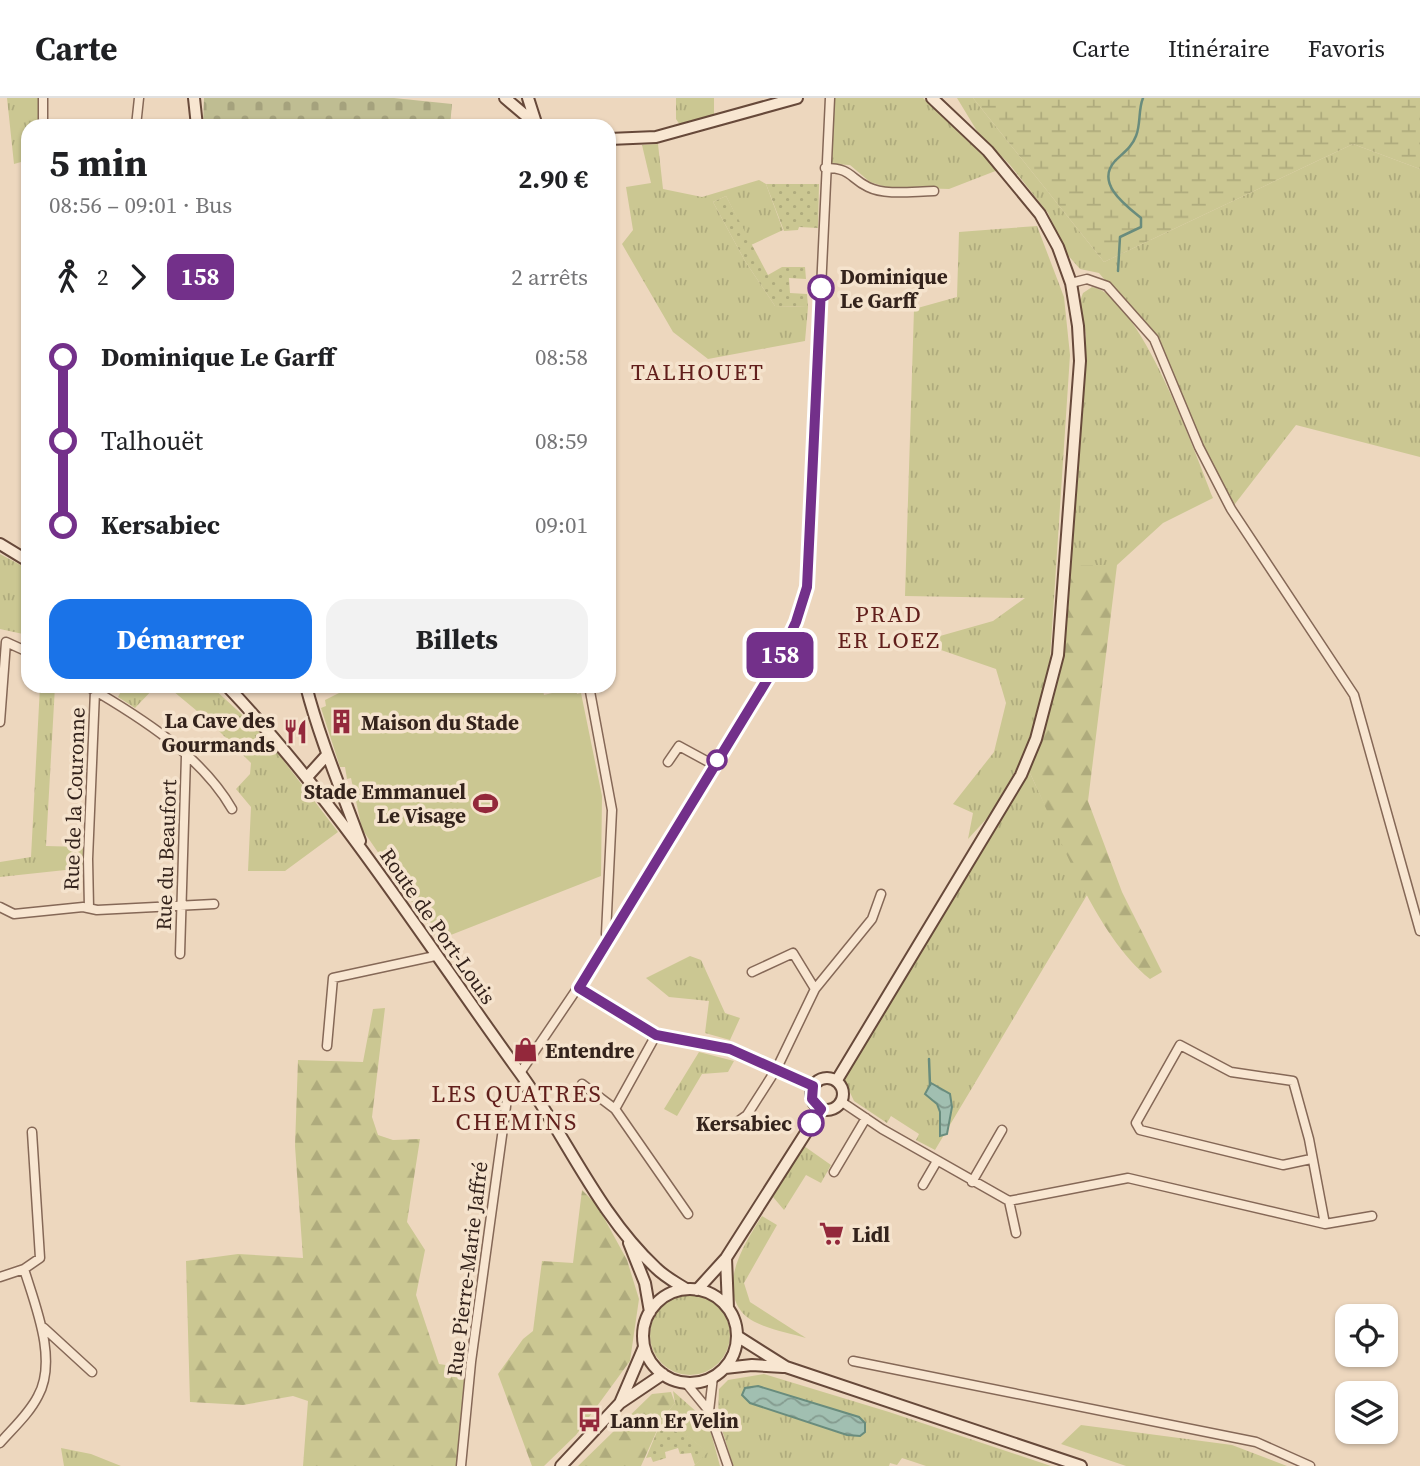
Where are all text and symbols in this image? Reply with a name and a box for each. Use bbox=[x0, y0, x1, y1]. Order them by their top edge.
text: Carte bbox=[35, 26, 117, 71]
text: Carte bbox=[1072, 32, 1130, 65]
text: Itinéraire bbox=[1168, 32, 1270, 65]
text: Favoris bbox=[1308, 32, 1385, 65]
text: 5 min bbox=[49, 137, 148, 189]
text: 2.90 € bbox=[518, 161, 588, 197]
text: 08:56 – 09:01 · Bus bbox=[49, 189, 232, 221]
icon: walk bbox=[49, 258, 87, 296]
icon: forward bbox=[119, 258, 157, 296]
text: 158 bbox=[181, 260, 220, 293]
text: 2 bbox=[97, 261, 109, 293]
text: 2 arrêts bbox=[511, 261, 588, 293]
place label: Dominique Le Garff bbox=[840, 262, 948, 315]
marker: Dominique Le Garff bbox=[808, 275, 834, 301]
text: Dominique Le Garff bbox=[101, 339, 335, 375]
text: 08:58 bbox=[535, 341, 588, 373]
district label: TALHOUET bbox=[631, 356, 765, 388]
text: Talhouët bbox=[101, 423, 203, 459]
text: 08:59 bbox=[535, 425, 588, 457]
text: Kersabiec bbox=[101, 507, 220, 543]
text: 09:01 bbox=[535, 509, 588, 541]
district label: PRAD ER LOEZ bbox=[837, 598, 941, 656]
button: Démarrer bbox=[49, 599, 312, 679]
button: Billets bbox=[326, 599, 588, 679]
line badge: 158 bbox=[740, 632, 820, 678]
text: 158 bbox=[760, 638, 800, 671]
place label: La Cave des Gourmands bbox=[162, 706, 275, 759]
street label: Rue de la Couronne bbox=[56, 707, 92, 891]
building icon: Maison du Stade bbox=[327, 708, 355, 736]
place label: Maison du Stade bbox=[361, 708, 519, 737]
restaurant icon: La Cave des Gourmands bbox=[281, 718, 309, 746]
unlabelled marker bbox=[707, 750, 727, 770]
place label: Stade Emmanuel Le Visage bbox=[304, 777, 466, 830]
street label: Rue du Beaufort bbox=[149, 779, 183, 931]
sports icon: Stade Emmanuel Le Visage bbox=[472, 789, 500, 817]
street label: Route de Port-Louis bbox=[373, 842, 503, 1010]
shop icon: Entendre bbox=[511, 1036, 539, 1064]
place label: Entendre bbox=[545, 1036, 635, 1065]
district label: LES QUATRES CHEMINS bbox=[431, 1077, 603, 1138]
place label: Kersabiec bbox=[696, 1109, 792, 1138]
marker: Kersabiec bbox=[798, 1110, 824, 1136]
street label: Rue Pierre-Marie Jaffré bbox=[439, 1160, 495, 1378]
supermarket icon: Lidl bbox=[818, 1220, 846, 1248]
place label: Lidl bbox=[852, 1220, 890, 1249]
map controls bbox=[1335, 1304, 1398, 1444]
button: locate bbox=[1335, 1304, 1398, 1367]
button: layers bbox=[1335, 1381, 1398, 1444]
bus stop icon: Lann Er Velin bbox=[576, 1406, 604, 1434]
place label: Lann Er Velin bbox=[610, 1406, 739, 1435]

